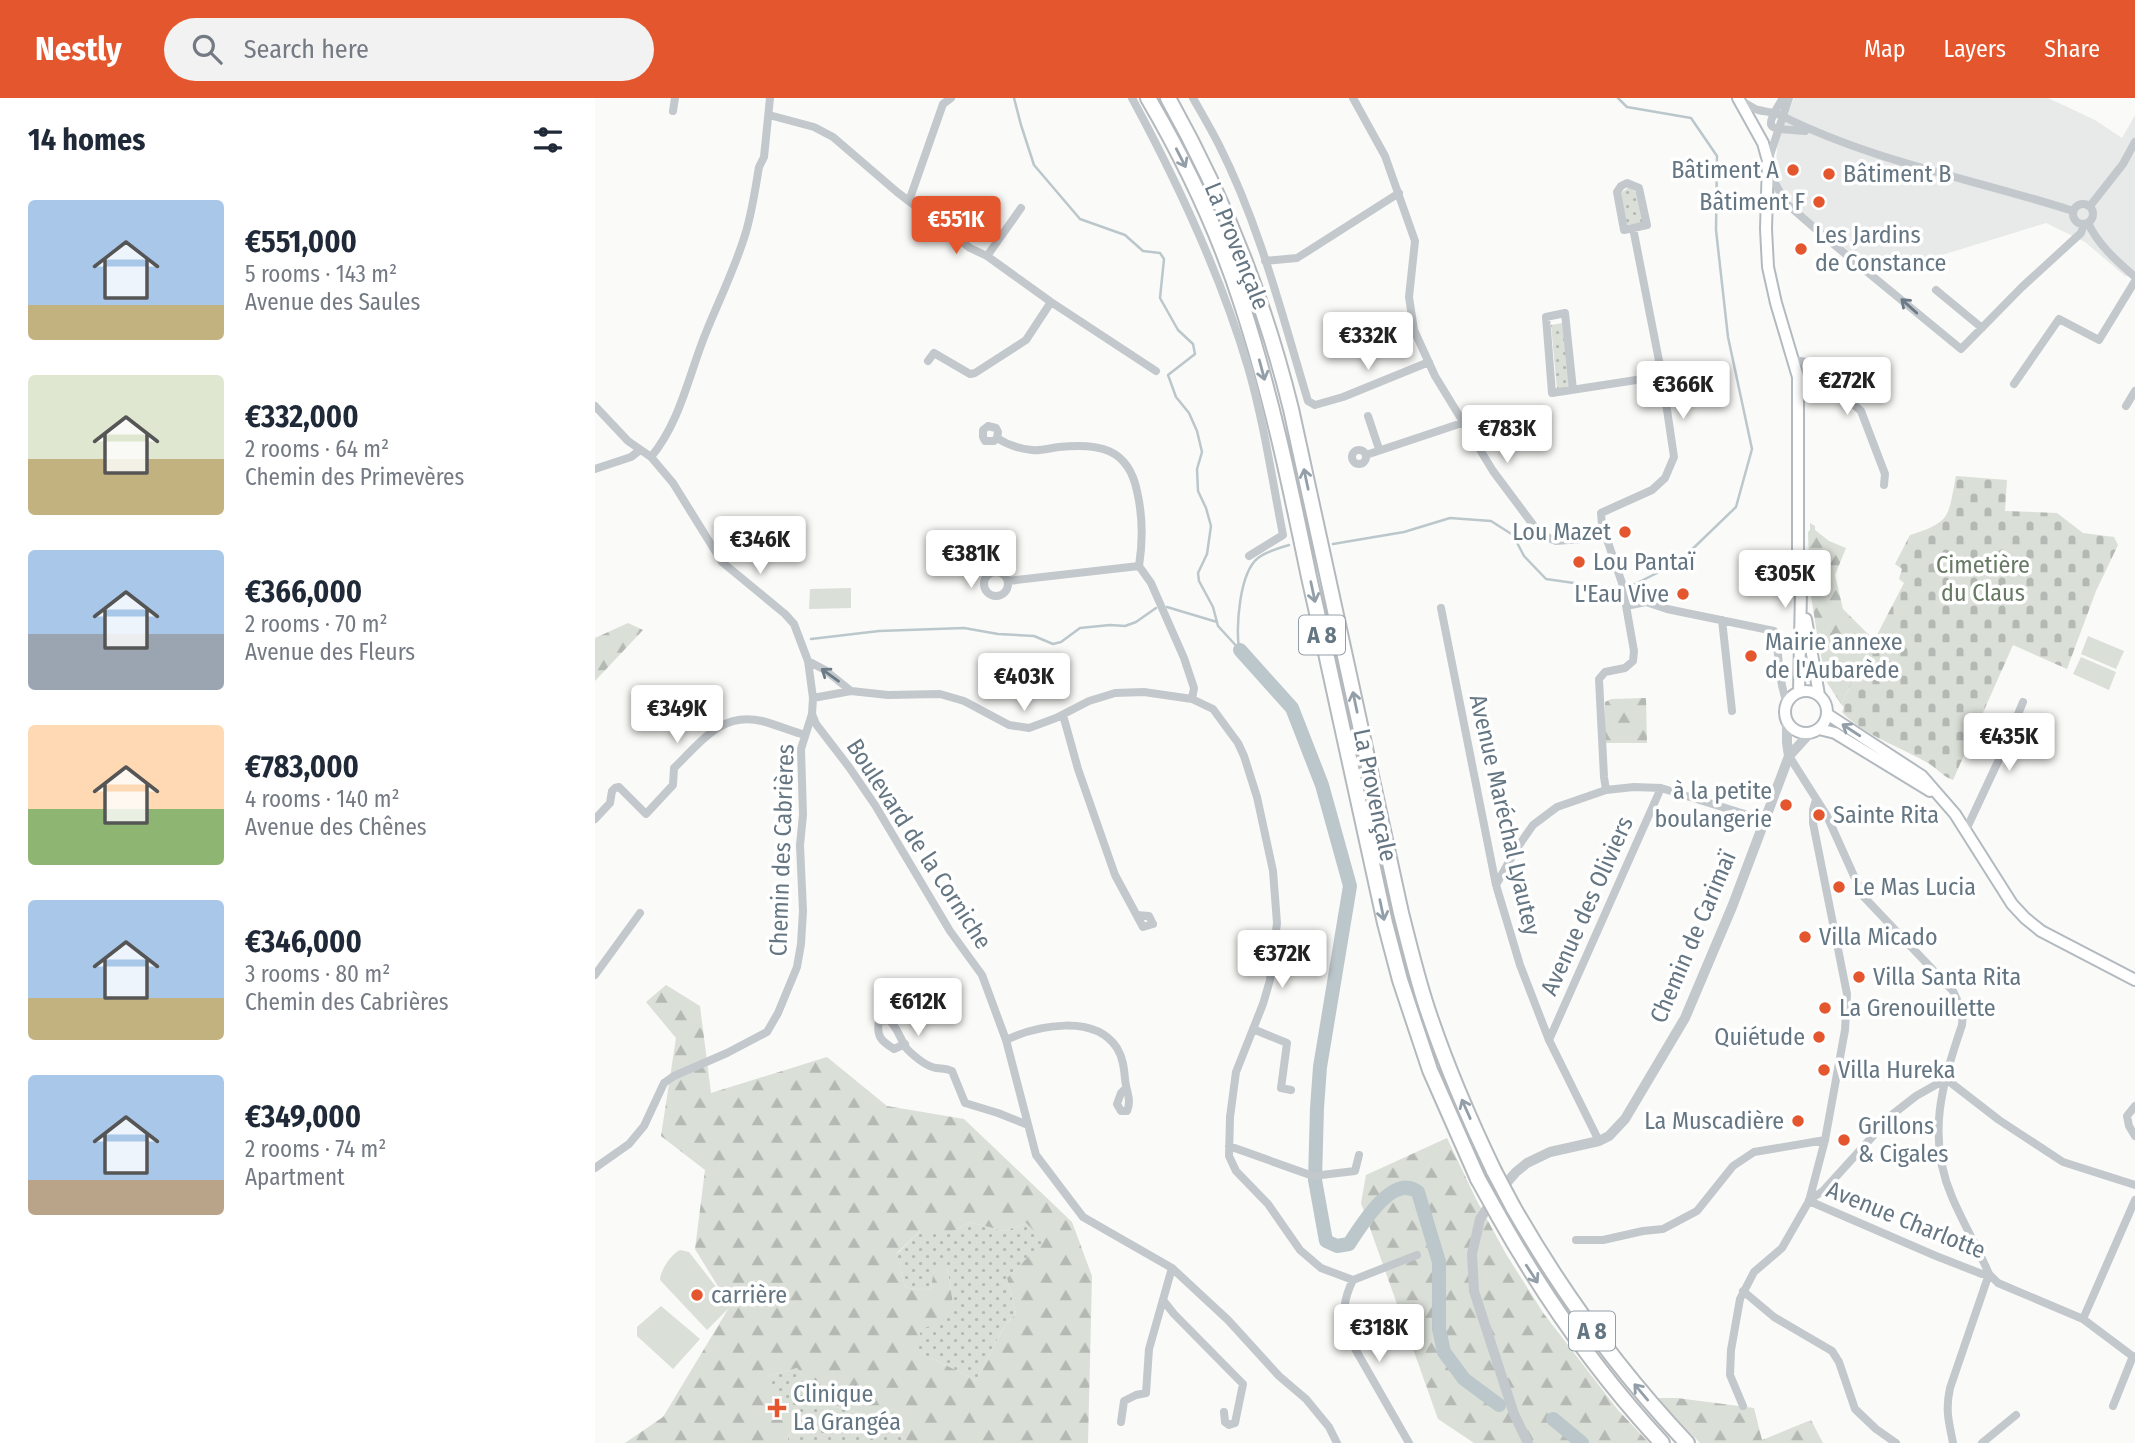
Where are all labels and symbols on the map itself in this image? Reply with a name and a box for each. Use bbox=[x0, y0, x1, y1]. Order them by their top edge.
one-way arrow bbox=[1174, 147, 1188, 168]
place label: Bâtiment A bbox=[1671, 156, 1779, 184]
place label: Bâtiment B bbox=[1843, 160, 1951, 188]
marker: Bâtiment A bbox=[1785, 162, 1801, 178]
marker: Bâtiment B bbox=[1821, 166, 1837, 182]
street label: La Provençale bbox=[1199, 178, 1275, 314]
place label: Bâtiment F bbox=[1699, 188, 1805, 216]
marker: Bâtiment F bbox=[1811, 194, 1827, 210]
pin: €551K bbox=[907, 197, 1005, 256]
place label: Les Jardins de Constance bbox=[1815, 221, 1946, 277]
marker: Les Jardins de Constance bbox=[1793, 241, 1809, 257]
one-way arrow bbox=[1901, 297, 1918, 314]
pin: €332K bbox=[1319, 313, 1417, 372]
one-way arrow bbox=[1256, 358, 1269, 381]
pin: €272K bbox=[1798, 358, 1896, 417]
pin: €366K bbox=[1634, 362, 1732, 421]
pin: €783K bbox=[1458, 406, 1556, 465]
one-way arrow bbox=[1299, 468, 1312, 491]
pin: €346K bbox=[711, 517, 809, 576]
place label: Lou Mazet bbox=[1512, 518, 1611, 546]
marker: Lou Mazet bbox=[1617, 524, 1633, 540]
pin: €381K bbox=[922, 531, 1020, 590]
place label: Lou Pantaï bbox=[1593, 548, 1696, 576]
pin: €305K bbox=[1736, 550, 1834, 610]
park label: Cimetière du Claus bbox=[1936, 551, 2030, 607]
marker: Lou Pantaï bbox=[1571, 554, 1587, 570]
one-way arrow bbox=[1306, 580, 1320, 603]
place label: L'Eau Vive bbox=[1574, 580, 1669, 608]
marker: L'Eau Vive bbox=[1675, 586, 1691, 602]
road number: A 8 bbox=[1299, 615, 1345, 654]
place label: Mairie annexe de l'Aubarède bbox=[1765, 628, 1903, 684]
marker: Mairie annexe de l'Aubarède bbox=[1743, 648, 1759, 664]
pin: €403K bbox=[975, 654, 1073, 713]
one-way arrow bbox=[821, 667, 840, 682]
pin: €349K bbox=[628, 686, 726, 745]
one-way arrow bbox=[1347, 691, 1360, 713]
street label: Avenue Maréchal Lyautey bbox=[1464, 692, 1546, 938]
pin: €435K bbox=[1960, 714, 2058, 773]
one-way arrow bbox=[1842, 722, 1861, 737]
street label: La Provençale bbox=[1347, 726, 1403, 864]
street label: Boulevard de la Corniche bbox=[841, 734, 997, 954]
street label: Chemin des Cabrières bbox=[764, 743, 800, 957]
place label: à la petite boulangerie bbox=[1654, 777, 1772, 833]
marker: à la petite boulangerie bbox=[1778, 797, 1794, 813]
place label: Sainte Rita bbox=[1833, 801, 1939, 829]
marker: Sainte Rita bbox=[1811, 807, 1827, 823]
street label: Avenue des Oliviers bbox=[1535, 812, 1639, 1000]
street label: Chemin de Carimaï bbox=[1644, 846, 1742, 1027]
place label: Le Mas Lucia bbox=[1853, 873, 1976, 901]
marker: Le Mas Lucia bbox=[1831, 879, 1847, 895]
one-way arrow bbox=[1376, 898, 1389, 921]
place label: Villa Micado bbox=[1819, 923, 1938, 951]
marker: Villa Micado bbox=[1797, 929, 1813, 945]
pin: €372K bbox=[1233, 930, 1331, 990]
place label: Villa Santa Rita bbox=[1873, 963, 2021, 991]
marker: Villa Santa Rita bbox=[1851, 969, 1867, 985]
pin: €612K bbox=[869, 978, 967, 1038]
place label: La Grenouillette bbox=[1839, 994, 1996, 1022]
marker: La Grenouillette bbox=[1817, 1000, 1833, 1016]
place label: Quiétude bbox=[1714, 1023, 1805, 1051]
marker: Quiétude bbox=[1811, 1029, 1827, 1045]
place label: Villa Hureka bbox=[1838, 1056, 1955, 1084]
marker: Villa Hureka bbox=[1816, 1062, 1832, 1078]
one-way arrow bbox=[1459, 1099, 1472, 1121]
place label: La Muscadière bbox=[1644, 1107, 1784, 1135]
place label: Grillons & Cigales bbox=[1858, 1112, 1949, 1168]
marker: La Muscadière bbox=[1790, 1113, 1806, 1129]
marker: Grillons & Cigales bbox=[1836, 1132, 1852, 1148]
street label: Avenue Charlotte bbox=[1823, 1175, 1989, 1265]
one-way arrow bbox=[1525, 1264, 1540, 1283]
place label: carrière bbox=[711, 1281, 787, 1309]
marker: carrière bbox=[689, 1287, 705, 1303]
pin: €318K bbox=[1330, 1304, 1428, 1364]
road number: A 8 bbox=[1569, 1312, 1615, 1350]
place label: Clinique La Grangéa bbox=[793, 1380, 901, 1436]
one-way arrow bbox=[1633, 1383, 1649, 1401]
marker: Clinique La Grangéa bbox=[767, 1398, 787, 1418]

